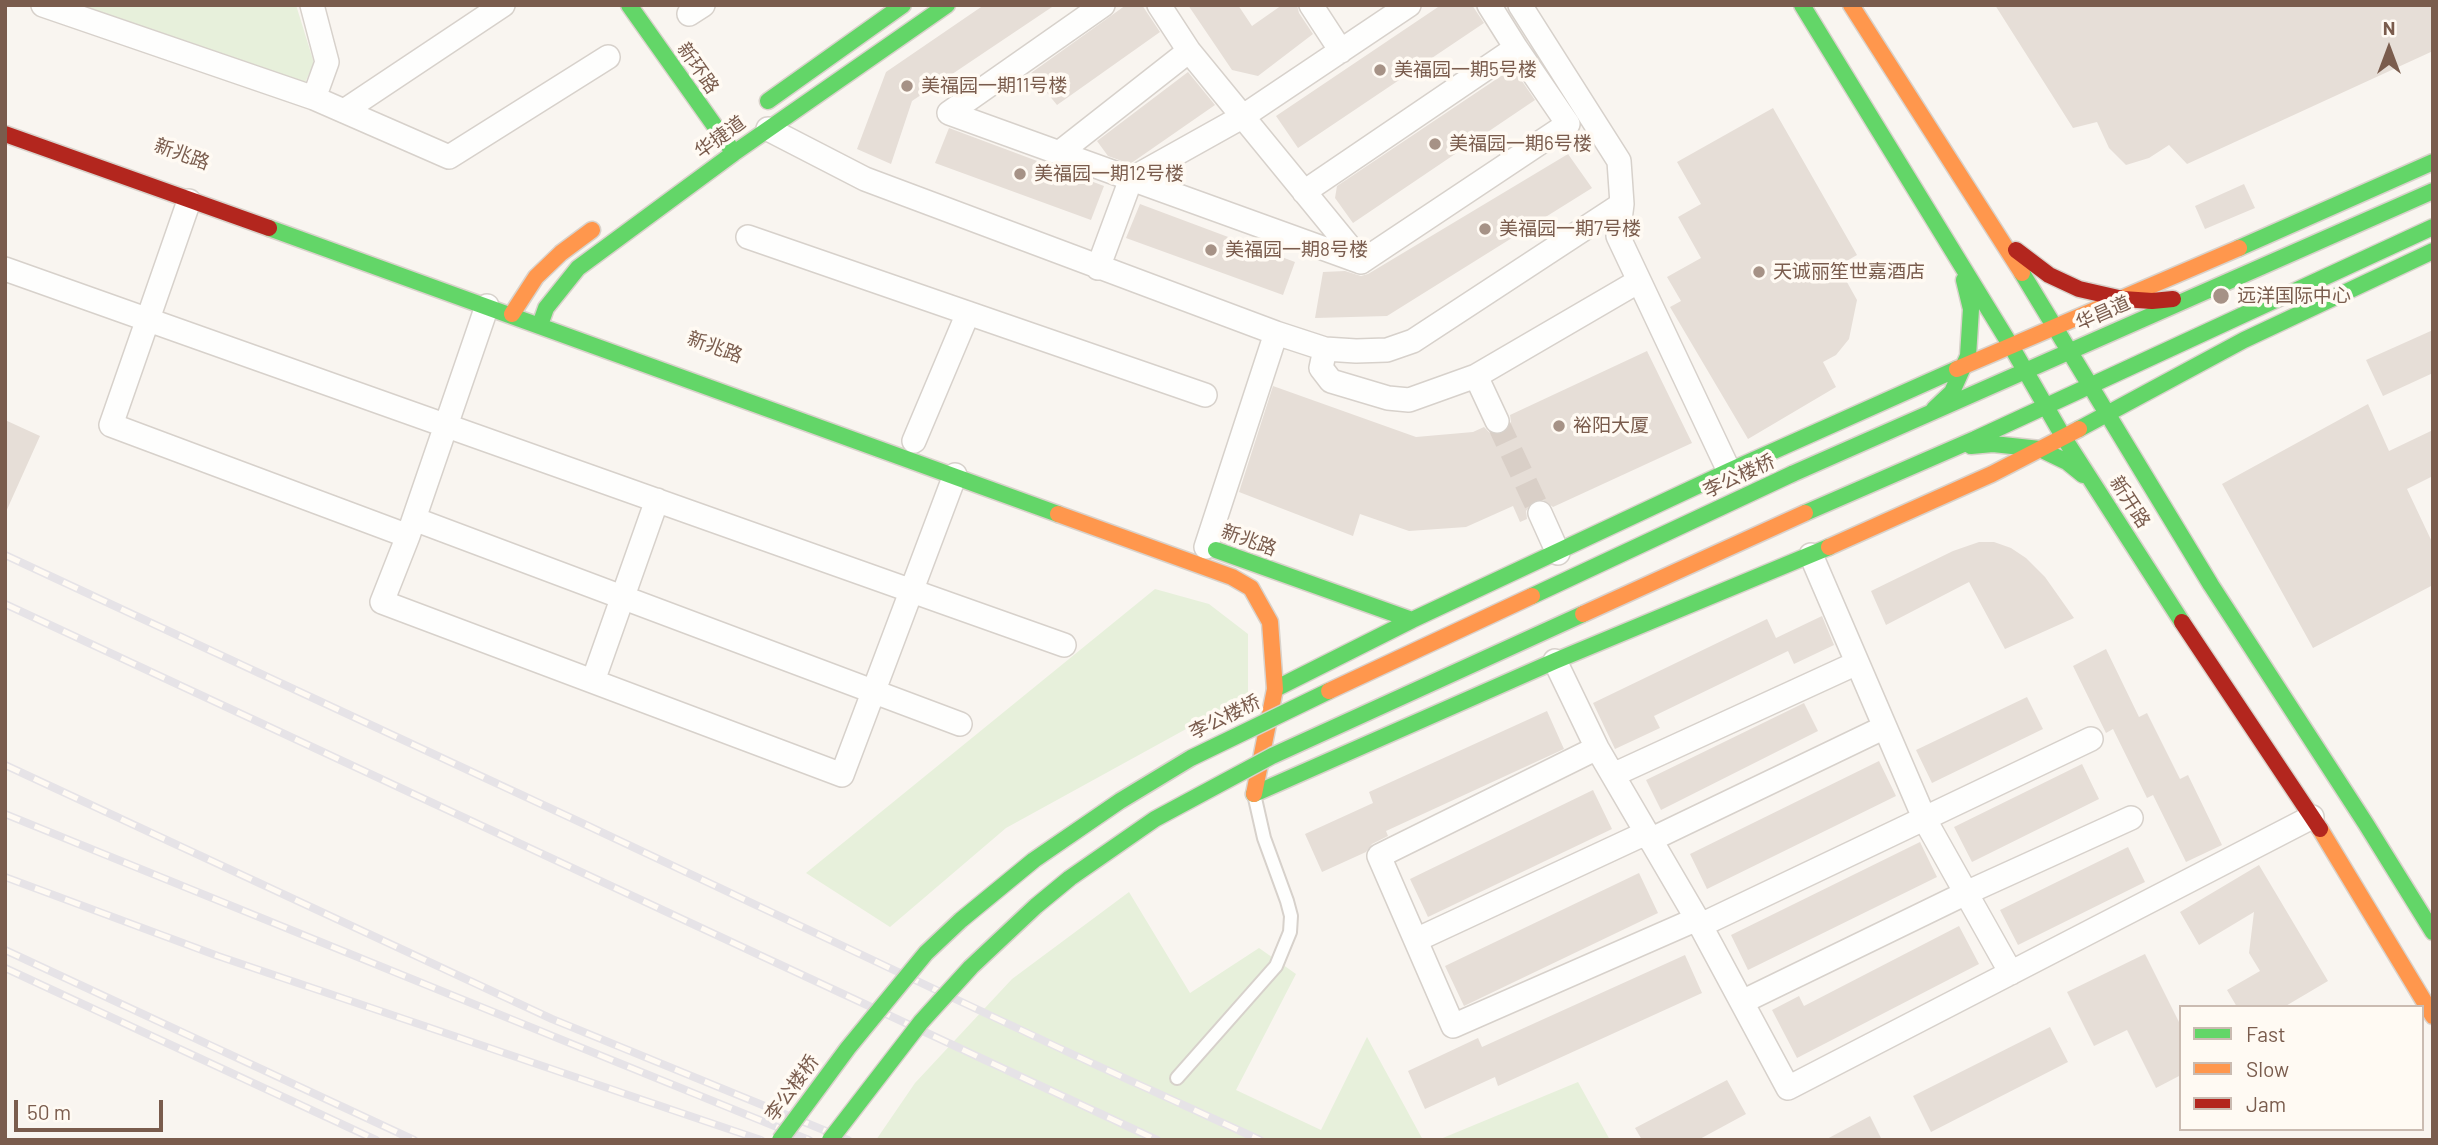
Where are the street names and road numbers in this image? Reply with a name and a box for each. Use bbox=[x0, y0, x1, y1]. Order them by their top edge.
street label: 新环路 bbox=[672, 38, 724, 98]
street label: 华捷道 bbox=[690, 111, 750, 163]
street label: 新兆路 bbox=[151, 134, 213, 174]
street label: 华昌道 bbox=[2072, 291, 2134, 335]
street label: 新兆路 bbox=[684, 327, 746, 367]
street label: 李公楼桥 bbox=[1700, 450, 1778, 502]
street label: 新开路 bbox=[2105, 472, 2155, 532]
street label: 新兆路 bbox=[1218, 520, 1280, 560]
street label: 李公楼桥 bbox=[1186, 690, 1264, 744]
street label: 李公楼桥 bbox=[760, 1051, 824, 1125]

